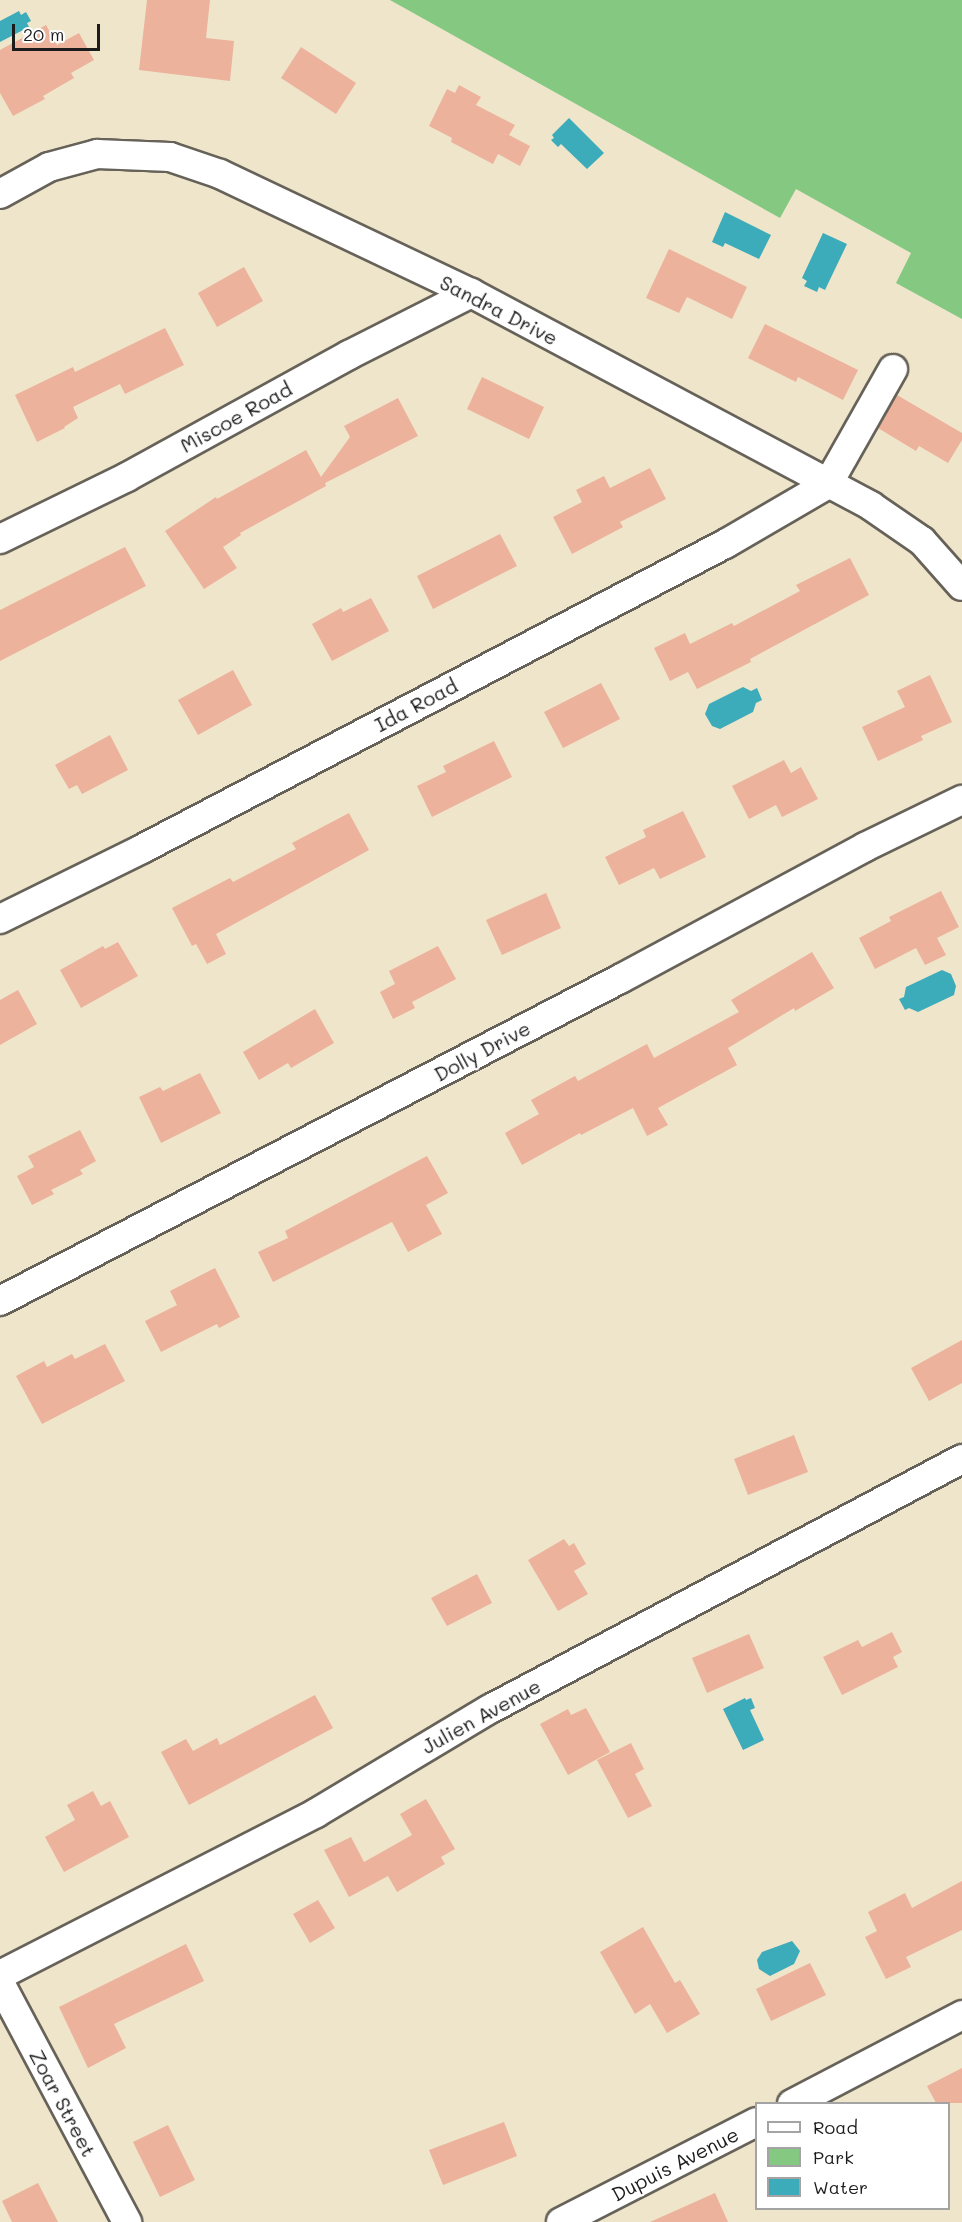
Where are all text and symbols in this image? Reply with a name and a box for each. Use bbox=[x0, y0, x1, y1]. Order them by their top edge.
scale bar bbox=[15, 12, 104, 50]
text: 20 m bbox=[23, 22, 64, 46]
street label: Sandra Drive bbox=[436, 270, 562, 350]
street label: Miscoe Road bbox=[176, 376, 296, 458]
street label: Ida Road bbox=[371, 673, 461, 737]
street label: Dolly Drive bbox=[430, 1016, 534, 1086]
street label: Julien Avenue bbox=[417, 1673, 545, 1759]
street label: Zoar Street bbox=[25, 2045, 101, 2161]
legend bbox=[755, 2102, 950, 2210]
text: Road bbox=[813, 2115, 858, 2139]
street label: Dupuis Avenue bbox=[607, 2122, 743, 2206]
text: Park bbox=[813, 2145, 854, 2169]
text: Water bbox=[813, 2175, 868, 2199]

